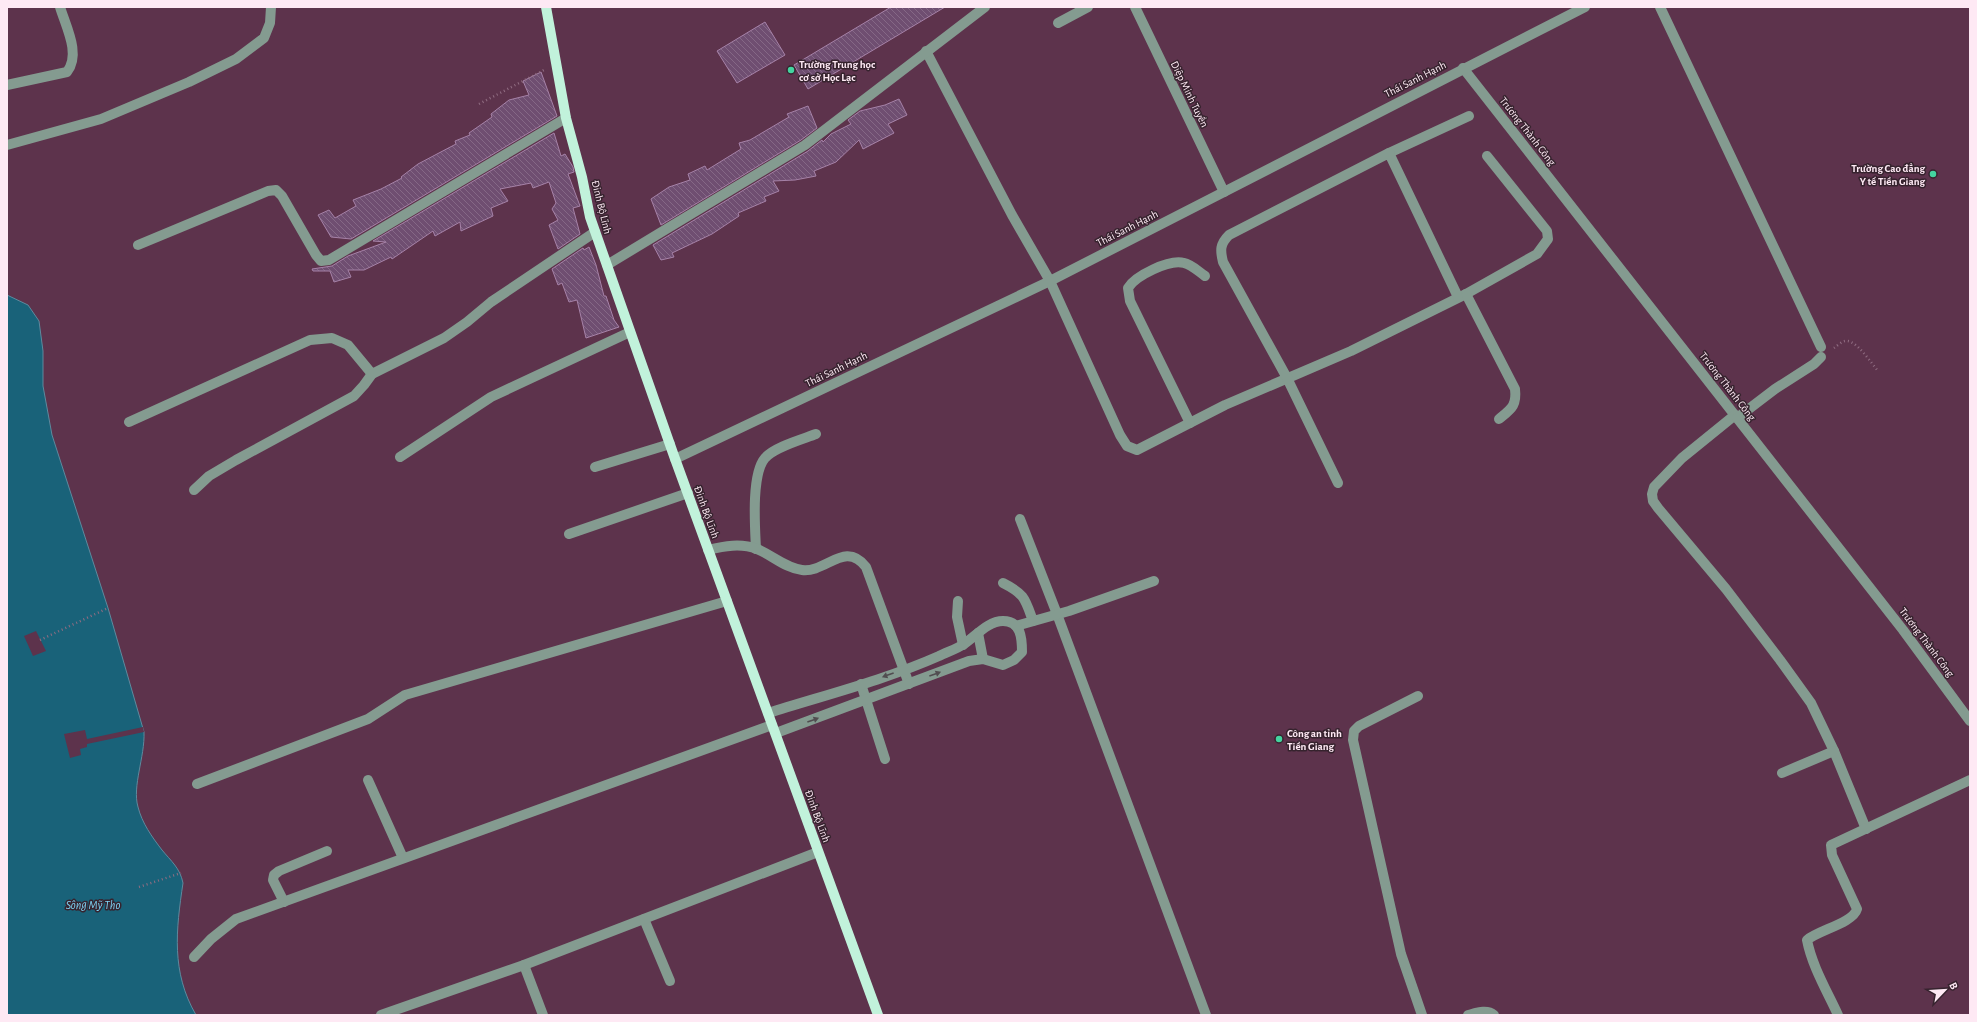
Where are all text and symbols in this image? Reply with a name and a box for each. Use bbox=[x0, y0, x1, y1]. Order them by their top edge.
place label: Trường Trung học cơ sở Học Lạc bbox=[799, 59, 876, 83]
street label: Diệp Minh Tuyền bbox=[1169, 59, 1210, 129]
street label: Thái Sanh Hạnh bbox=[1383, 59, 1448, 100]
marker: Trường Trung học cơ sở Học Lạc bbox=[786, 65, 796, 75]
street label: Trương Thành Công bbox=[1498, 95, 1558, 168]
place label: Trường Cao đẳng Y tế Tiền Giang bbox=[1851, 163, 1925, 187]
marker: Trường Cao đẳng Y tế Tiền Giang bbox=[1928, 169, 1938, 179]
street label: Đinh Bộ Lĩnh bbox=[590, 179, 613, 235]
street label: Thái Sanh Hạnh bbox=[1095, 208, 1160, 249]
street label: Thái Sanh Hạnh bbox=[804, 350, 869, 389]
street label: Trương Thành Công bbox=[1698, 350, 1758, 423]
street label: Đinh Bộ Lĩnh bbox=[692, 485, 721, 540]
street label: Trương Thành Công bbox=[1897, 606, 1957, 680]
one-way arrow bbox=[929, 671, 941, 677]
one-way arrow bbox=[882, 672, 894, 678]
one-way arrow bbox=[807, 716, 819, 722]
place label: Công an tỉnh Tiền Giang bbox=[1287, 728, 1342, 752]
marker: Công an tỉnh Tiền Giang bbox=[1274, 734, 1284, 744]
street label: Đinh Bộ Lĩnh bbox=[803, 789, 832, 844]
water label: Sông Mỹ Tho bbox=[66, 899, 120, 911]
north arrow bbox=[1925, 970, 1965, 1010]
text: B bbox=[1947, 981, 1960, 992]

